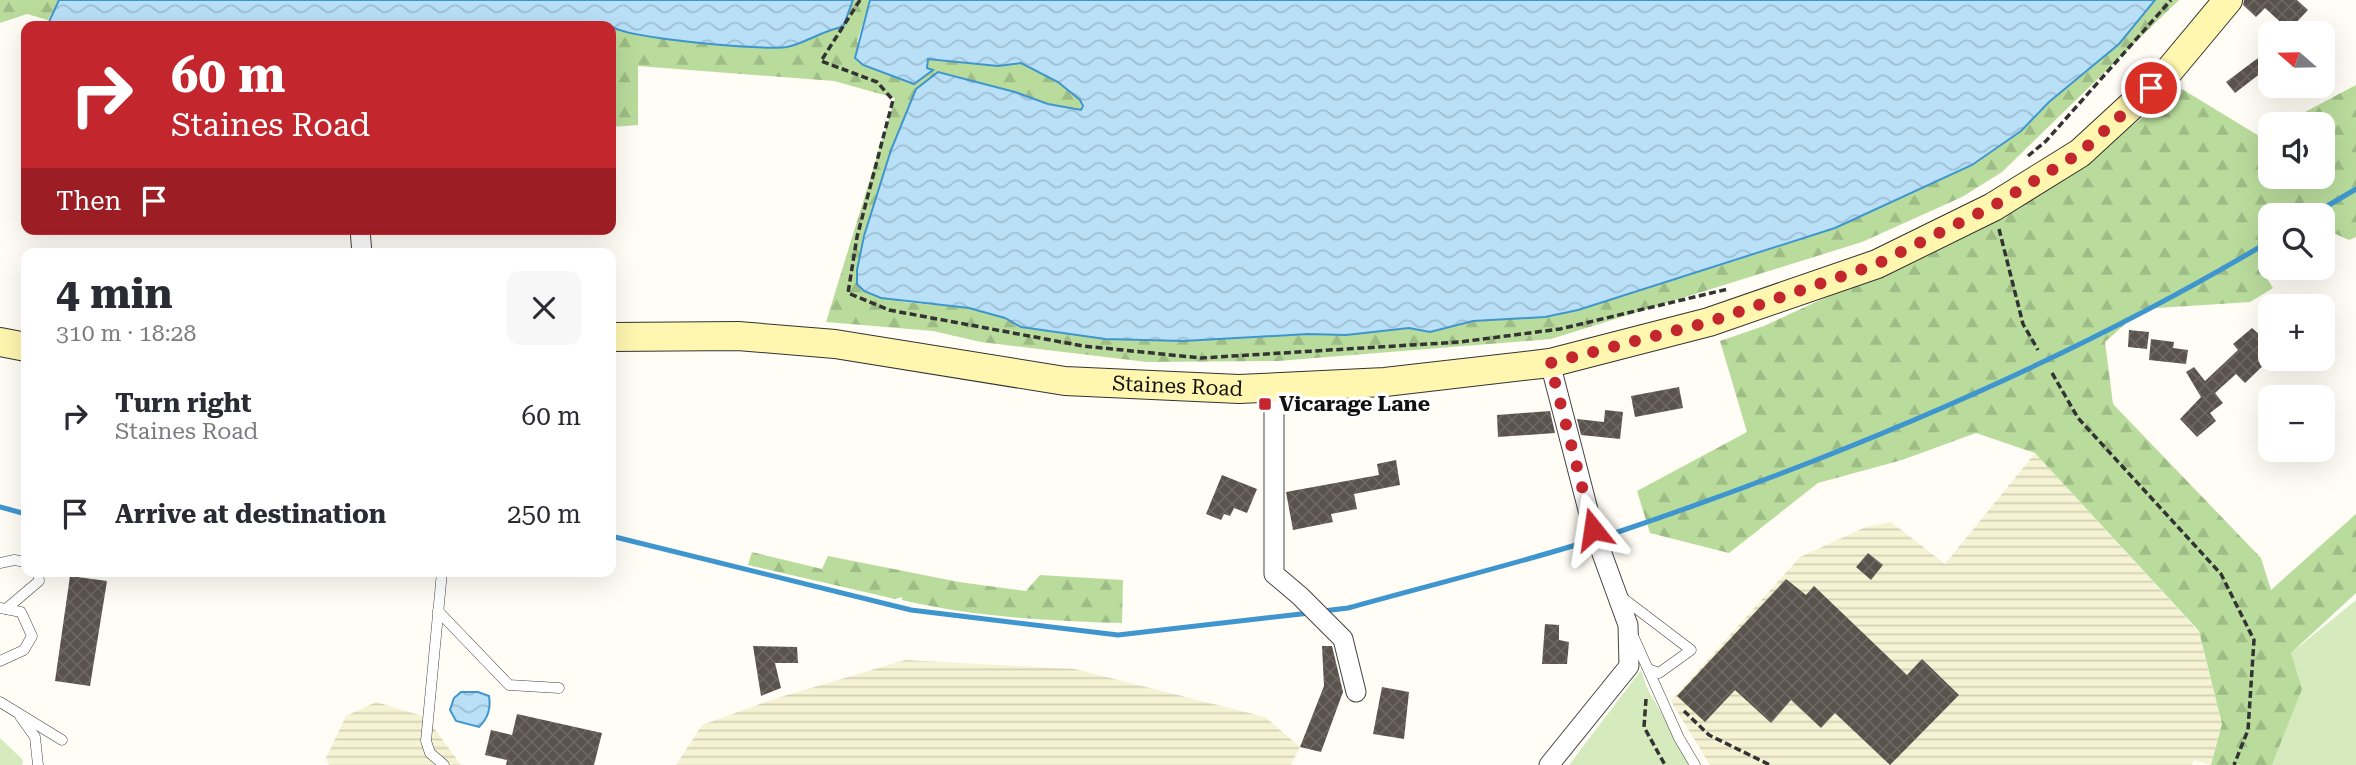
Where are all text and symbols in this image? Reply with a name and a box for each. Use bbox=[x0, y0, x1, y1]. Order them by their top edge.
north arrow bbox=[2258, 21, 2334, 98]
map controls bbox=[2258, 21, 2335, 462]
text: 60 m bbox=[171, 47, 286, 104]
icon: right bbox=[56, 49, 147, 140]
pin bbox=[2121, 58, 2181, 118]
icon: arrive bbox=[2132, 69, 2170, 107]
text: Staines Road bbox=[171, 106, 370, 144]
button: sound bbox=[2258, 112, 2335, 189]
icon: arrive bbox=[135, 182, 173, 220]
text: Then bbox=[56, 186, 121, 216]
button: search bbox=[2258, 203, 2335, 280]
text: 4 min bbox=[56, 269, 173, 318]
button: close bbox=[507, 271, 581, 345]
button: + bbox=[2258, 294, 2335, 371]
text: 310 m · 18:28 bbox=[56, 320, 196, 347]
street label: Staines Road bbox=[1112, 371, 1244, 401]
button: − bbox=[2258, 385, 2335, 462]
text: Turn right bbox=[115, 388, 251, 418]
place label: Vicarage Lane bbox=[1279, 392, 1430, 416]
marker: Vicarage Lane bbox=[1257, 396, 1273, 412]
icon: right bbox=[56, 397, 94, 435]
text: 60 m bbox=[522, 401, 581, 431]
text: Staines Road bbox=[115, 418, 258, 445]
position arrow bbox=[1556, 492, 1630, 566]
icon: arrive bbox=[56, 495, 94, 533]
text: Arrive at destination bbox=[115, 499, 386, 529]
text: 250 m bbox=[507, 499, 581, 529]

